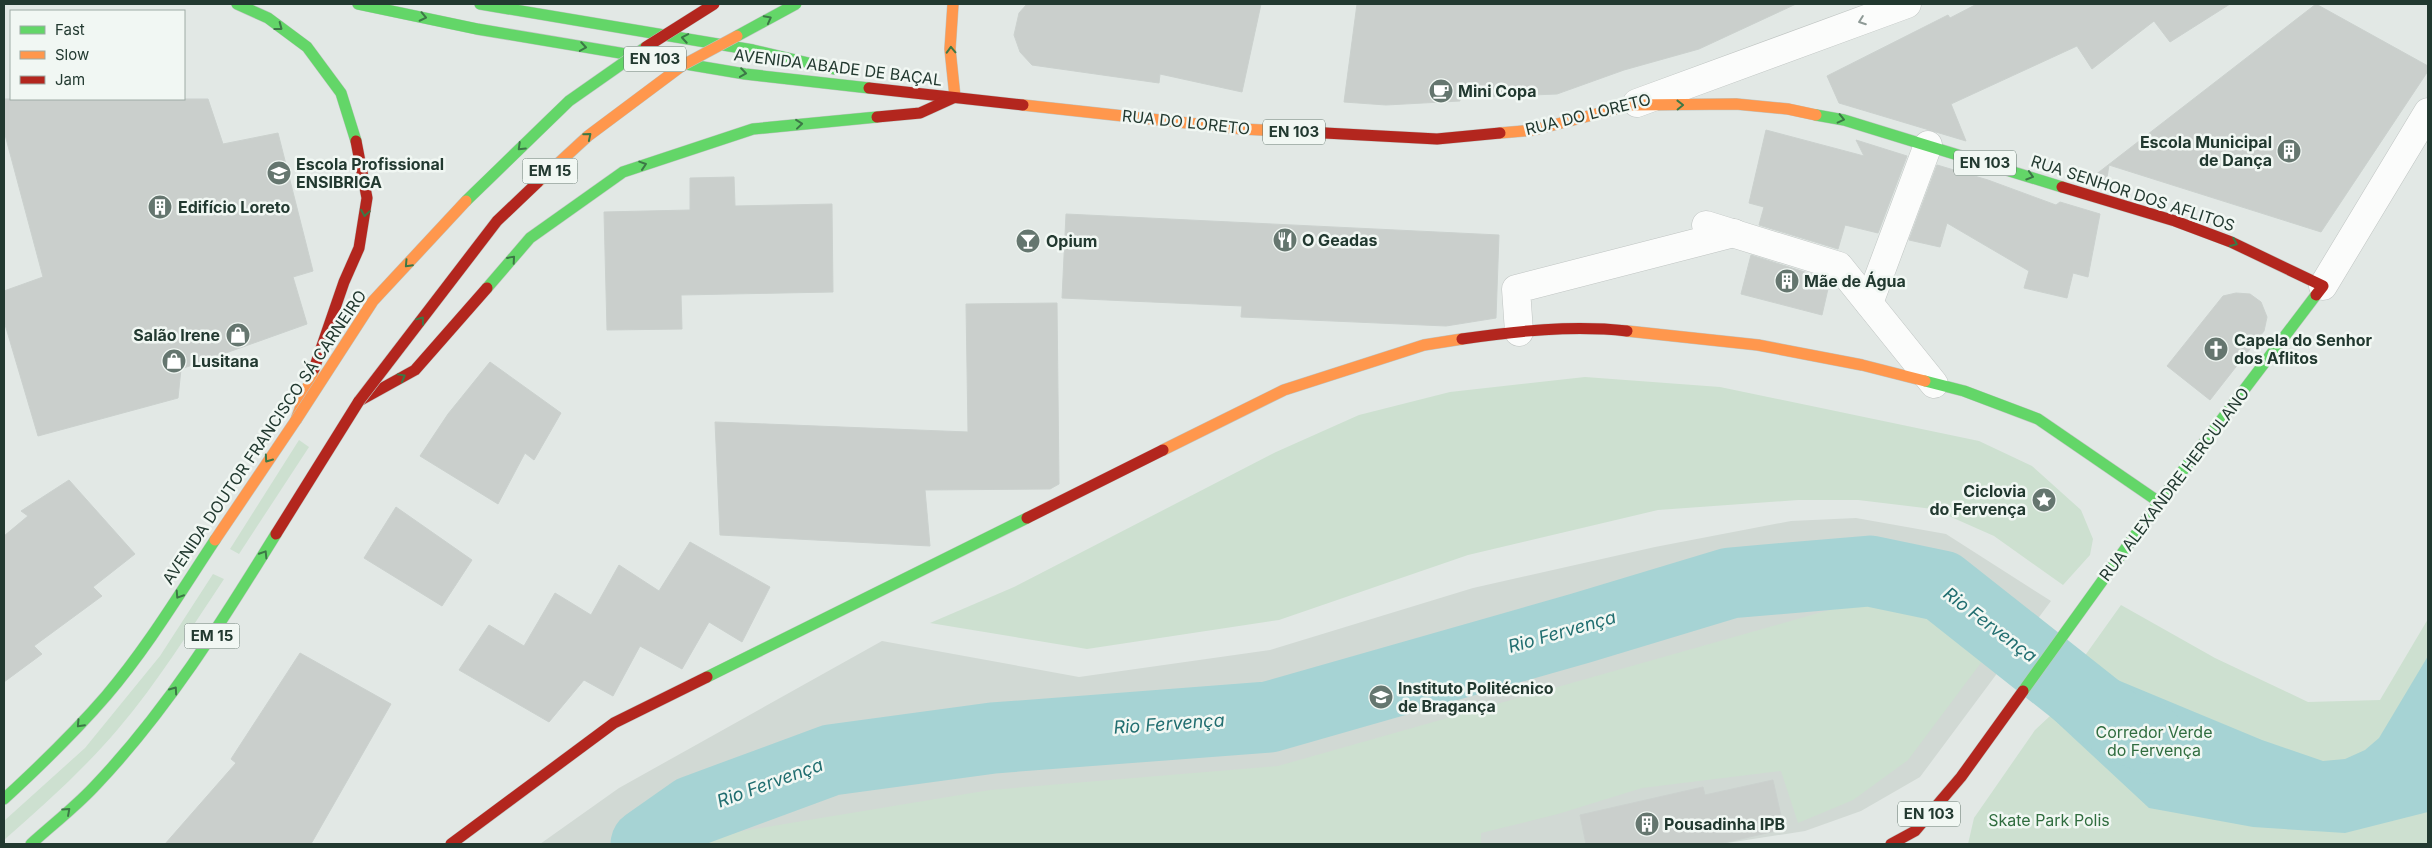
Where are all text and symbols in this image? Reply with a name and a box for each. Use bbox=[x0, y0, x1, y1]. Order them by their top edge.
legend bbox=[10, 10, 185, 100]
one-way arrow bbox=[419, 12, 428, 22]
one-way arrow bbox=[763, 15, 772, 25]
one-way arrow bbox=[1858, 15, 1866, 25]
text: Fast bbox=[55, 20, 85, 39]
one-way arrow bbox=[273, 21, 282, 29]
one-way arrow bbox=[681, 34, 689, 44]
one-way arrow bbox=[579, 41, 587, 51]
street label: AVENIDA ABADE DE BAÇAL bbox=[733, 44, 943, 90]
text: Slow bbox=[55, 45, 89, 64]
road number: EN 103 bbox=[624, 46, 686, 72]
one-way arrow bbox=[946, 46, 956, 54]
one-way arrow bbox=[739, 68, 748, 78]
text: Jam bbox=[55, 70, 85, 89]
cafe icon: Mini Copa bbox=[1428, 78, 1454, 104]
place label: Mini Copa bbox=[1458, 81, 1537, 101]
street label: RUA DO LORETO bbox=[1523, 89, 1653, 139]
one-way arrow bbox=[1676, 99, 1684, 110]
street label: RUA DO LORETO bbox=[1121, 105, 1251, 139]
one-way arrow bbox=[1837, 114, 1846, 124]
one-way arrow bbox=[796, 119, 804, 130]
road number: EN 103 bbox=[1263, 120, 1325, 144]
place label: Escola Municipal de Dança bbox=[2140, 132, 2272, 170]
one-way arrow bbox=[583, 133, 592, 142]
building icon: Escola Municipal de Dança bbox=[2276, 138, 2302, 164]
one-way arrow bbox=[517, 141, 526, 150]
road number: EN 103 bbox=[1954, 150, 2016, 176]
street label: RUA SENHOR DOS AFLITOS bbox=[2029, 151, 2237, 235]
place label: Escola Profissional ENSIBRIGA bbox=[296, 154, 444, 192]
road number: EM 15 bbox=[522, 158, 578, 184]
school or university icon: Escola Profissional ENSIBRIGA bbox=[266, 160, 292, 186]
one-way arrow bbox=[638, 161, 646, 171]
one-way arrow bbox=[2026, 171, 2034, 181]
building icon: Edifício Loreto bbox=[147, 194, 173, 220]
place label: Edifício Loreto bbox=[178, 197, 291, 217]
one-way arrow bbox=[360, 209, 370, 217]
restaurant icon: O Geadas bbox=[1272, 227, 1298, 253]
bar icon: Opium bbox=[1015, 228, 1041, 254]
place label: O Geadas bbox=[1302, 230, 1377, 250]
place label: Opium bbox=[1046, 231, 1097, 251]
one-way arrow bbox=[2229, 237, 2238, 248]
one-way arrow bbox=[506, 256, 515, 265]
one-way arrow bbox=[405, 258, 414, 267]
building icon: Mãe de Água bbox=[1774, 268, 1800, 294]
place label: Mãe de Água bbox=[1804, 271, 1906, 291]
street label: AVENIDA DOUTOR FRANCISCO SÁ CARNEIRO bbox=[158, 286, 370, 588]
one-way arrow bbox=[415, 317, 424, 326]
shop icon: Salão Irene bbox=[225, 322, 251, 348]
place label: Salão Irene bbox=[133, 325, 220, 345]
place label: Capela do Senhor dos Aflitos bbox=[2234, 330, 2373, 368]
church icon: Capela do Senhor dos Aflitos bbox=[2203, 336, 2229, 362]
shop icon: Lusitana bbox=[161, 348, 187, 374]
place label: Lusitana bbox=[192, 351, 259, 371]
one-way arrow bbox=[397, 373, 406, 383]
street label: RUA ALEXANDRE HERCULANO bbox=[2095, 383, 2253, 585]
one-way arrow bbox=[265, 454, 274, 463]
place label: Ciclovia do Fervença bbox=[1929, 481, 2026, 519]
place icon: Ciclovia do Fervença bbox=[2031, 487, 2057, 513]
one-way arrow bbox=[258, 551, 267, 560]
water label: Rio Fervença bbox=[1940, 583, 2041, 666]
one-way arrow bbox=[175, 590, 185, 599]
water label: Rio Fervença bbox=[1505, 606, 1618, 657]
road number: EM 15 bbox=[184, 624, 240, 648]
place label: Instituto Politécnico de Bragança bbox=[1398, 678, 1554, 716]
school or university icon: Instituto Politécnico de Bragança bbox=[1368, 684, 1394, 710]
one-way arrow bbox=[168, 686, 177, 696]
water label: Rio Fervença bbox=[1113, 709, 1225, 738]
one-way arrow bbox=[77, 719, 86, 728]
park label: Corredor Verde do Fervença bbox=[2096, 722, 2213, 760]
water label: Rio Fervença bbox=[714, 754, 826, 811]
road number: EN 103 bbox=[1898, 802, 1960, 826]
one-way arrow bbox=[62, 808, 71, 817]
park label: Skate Park Polis bbox=[1988, 810, 2110, 830]
building icon: Pousadinha IPB bbox=[1634, 811, 1660, 837]
place label: Pousadinha IPB bbox=[1664, 814, 1785, 834]

